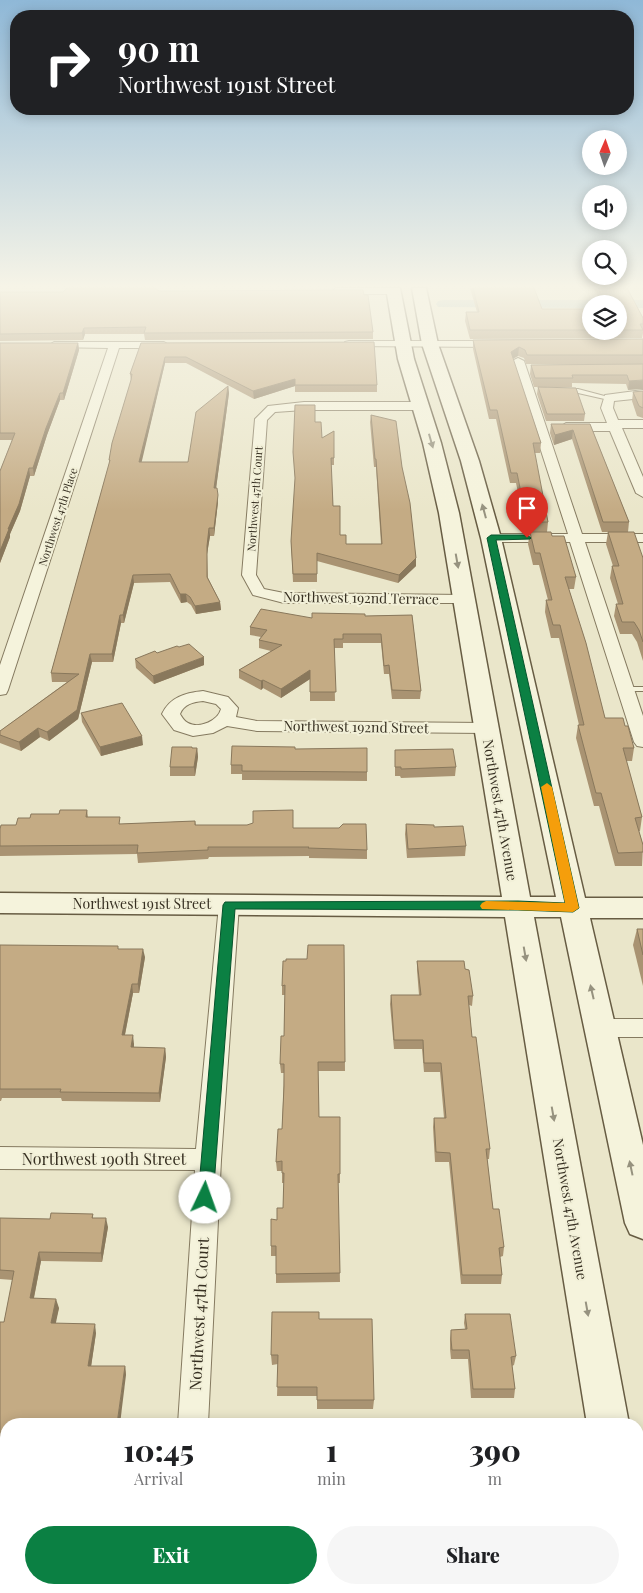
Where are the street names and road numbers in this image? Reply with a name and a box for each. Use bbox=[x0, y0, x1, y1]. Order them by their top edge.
street label: Northwest 47th Court bbox=[243, 446, 266, 552]
street label: Northwest 47th Place bbox=[35, 465, 81, 568]
street label: Northwest 192nd Terrace bbox=[283, 587, 439, 608]
street label: Northwest 192nd Street bbox=[283, 716, 430, 737]
street label: Northwest 47th Avenue bbox=[479, 738, 522, 882]
street label: Northwest 191st Street bbox=[73, 894, 212, 913]
street label: Northwest 47th Avenue bbox=[549, 1137, 592, 1281]
street label: Northwest 190th Street bbox=[22, 1148, 186, 1169]
street label: Northwest 47th Court bbox=[184, 1237, 213, 1391]

